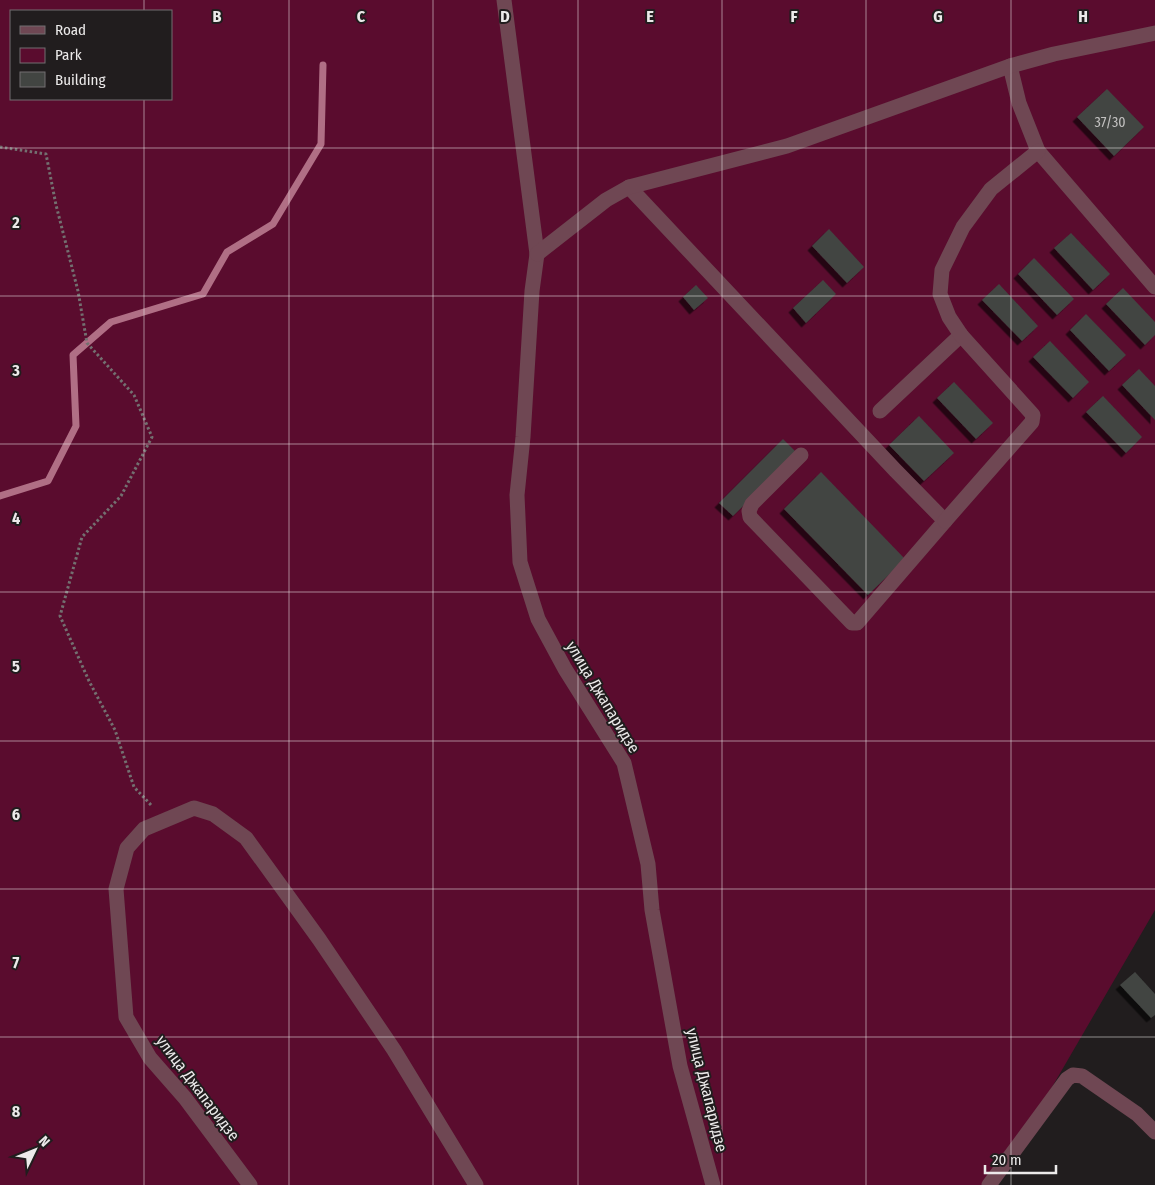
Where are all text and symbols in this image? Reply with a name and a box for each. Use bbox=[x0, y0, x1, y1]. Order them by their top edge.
text: B bbox=[213, 7, 222, 26]
text: C bbox=[357, 7, 366, 26]
text: D bbox=[500, 7, 510, 26]
text: E bbox=[646, 7, 654, 26]
text: F bbox=[790, 7, 798, 26]
text: G bbox=[933, 7, 943, 26]
text: H bbox=[1078, 7, 1088, 26]
legend bbox=[10, 10, 172, 100]
text: Road bbox=[55, 21, 86, 39]
text: Park bbox=[55, 46, 82, 64]
text: Building bbox=[55, 71, 106, 89]
house number: 37/30 bbox=[1094, 114, 1126, 131]
text: 2 bbox=[11, 213, 20, 232]
text: 3 bbox=[11, 361, 20, 380]
text: 4 bbox=[12, 509, 20, 528]
street label: улица Джапаридзе bbox=[562, 638, 644, 756]
text: 5 bbox=[12, 657, 20, 676]
text: 6 bbox=[12, 805, 20, 824]
text: 7 bbox=[13, 953, 20, 972]
street label: улица Джапаридзе bbox=[682, 1026, 732, 1154]
street label: улица Джапаридзе bbox=[152, 1032, 244, 1145]
text: 8 bbox=[12, 1102, 21, 1121]
north arrow bbox=[10, 1125, 60, 1175]
text: N bbox=[35, 1133, 53, 1150]
scale bar bbox=[985, 1142, 1056, 1174]
text: 20 m bbox=[992, 1151, 1022, 1169]

